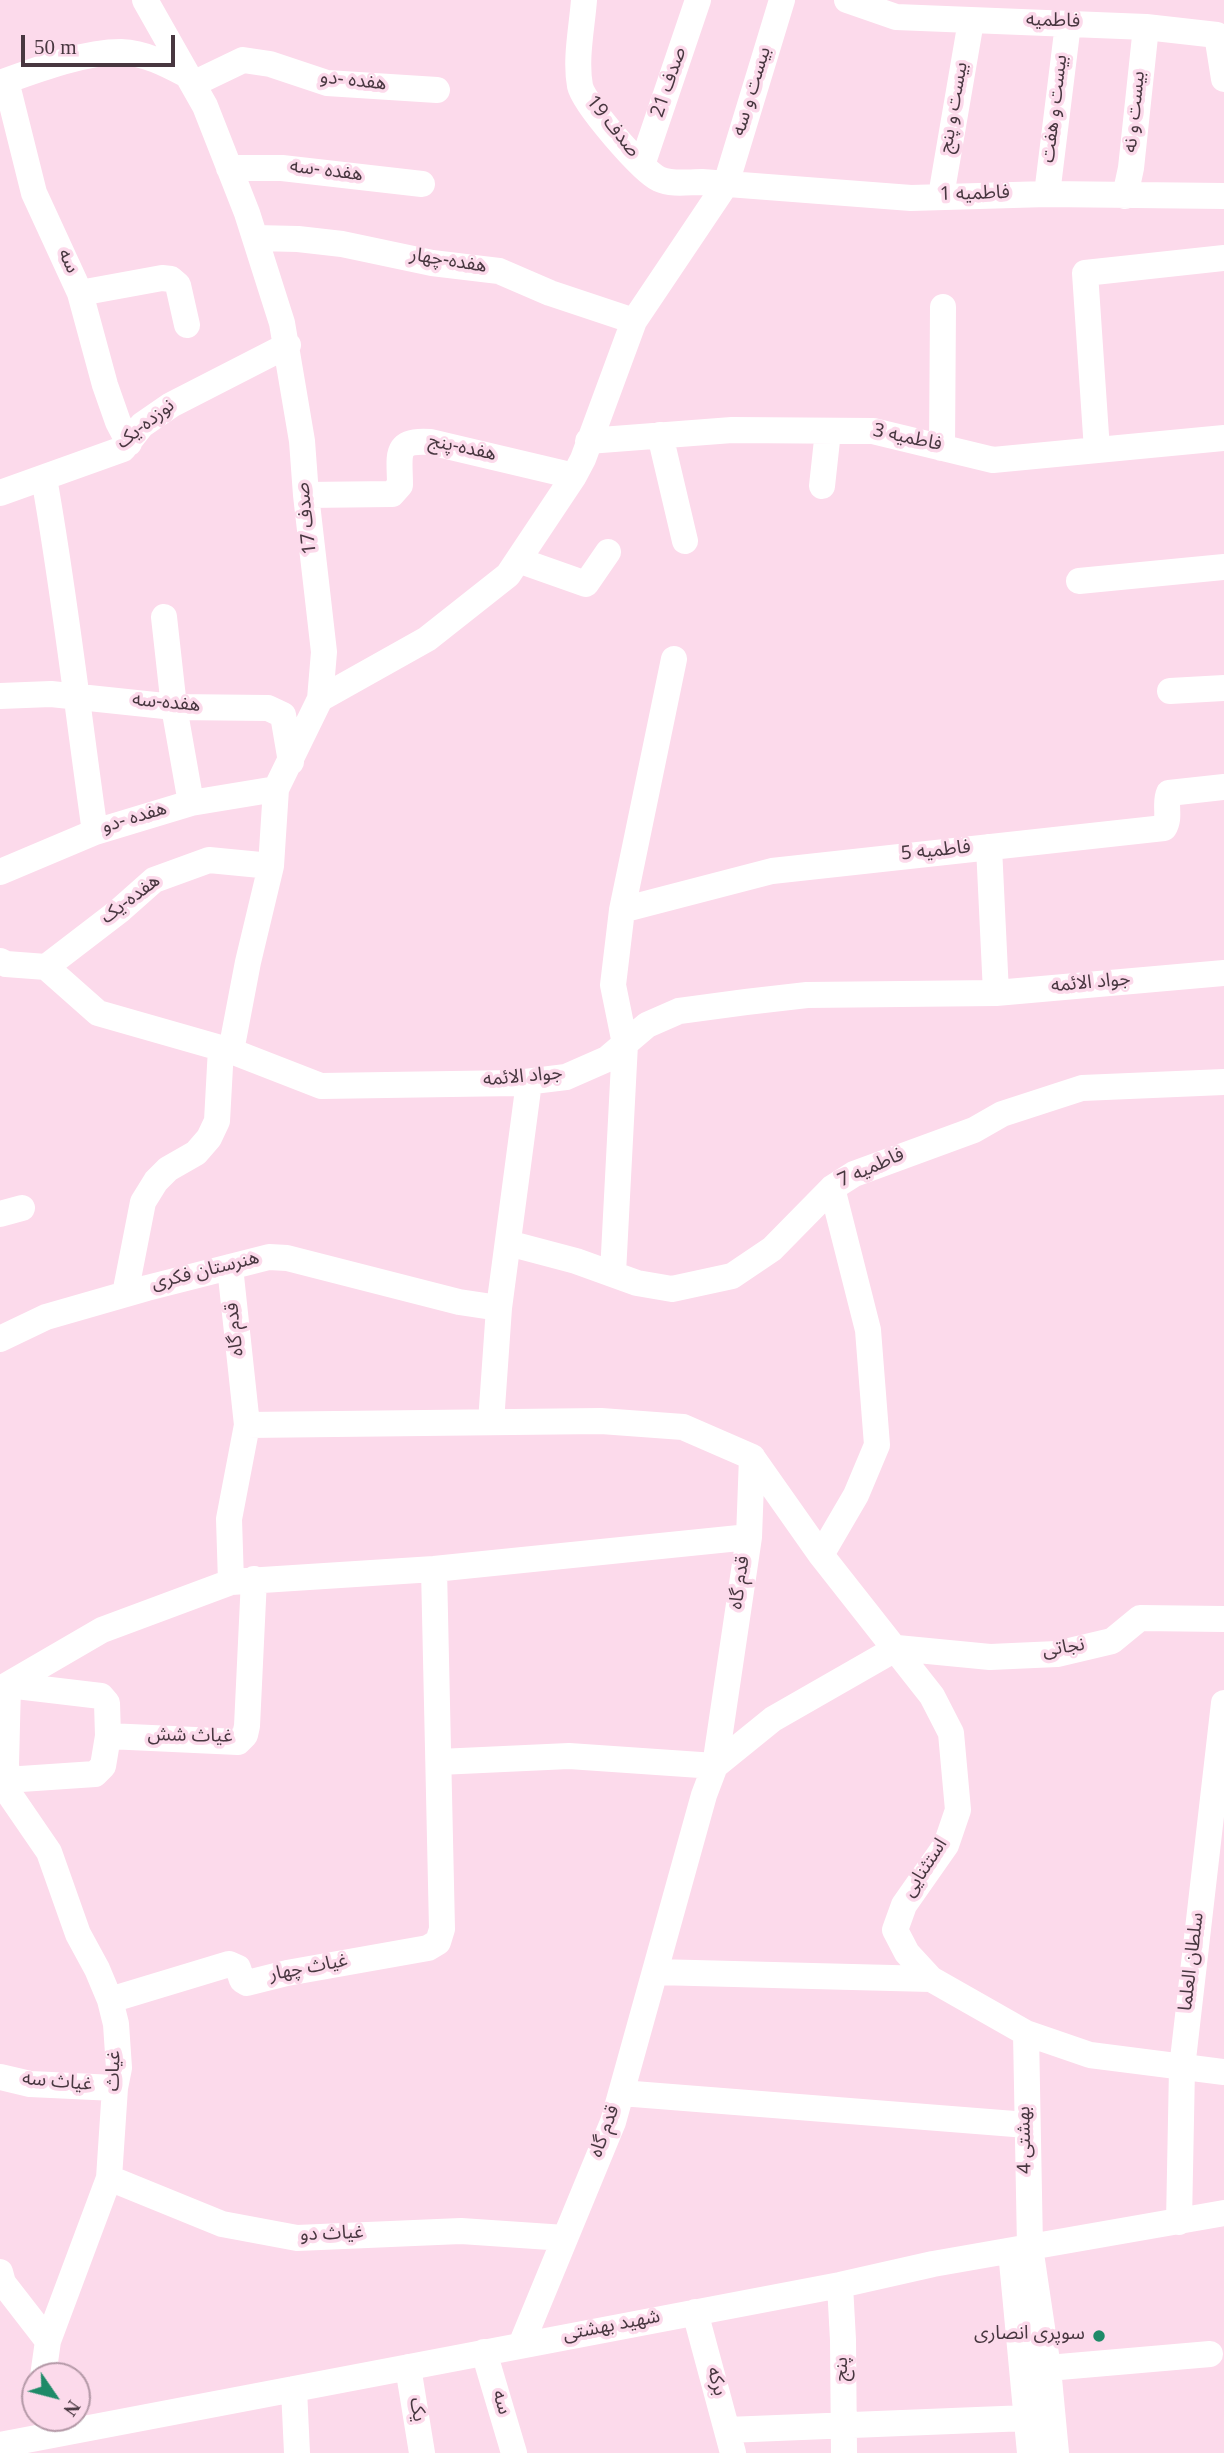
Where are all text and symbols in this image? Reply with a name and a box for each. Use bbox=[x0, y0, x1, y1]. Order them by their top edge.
street label: فاطمیه bbox=[1026, 11, 1080, 35]
scale bar bbox=[24, 21, 178, 65]
text: 50 m bbox=[34, 35, 77, 59]
street label: صدف 21 bbox=[648, 45, 694, 121]
street label: بیست و سه bbox=[730, 45, 778, 139]
street label: بیست و هفت bbox=[1039, 54, 1075, 164]
street label: بیست و پنج bbox=[937, 61, 975, 155]
street label: هفده -دو bbox=[319, 68, 387, 98]
street label: بیست و نه bbox=[1121, 70, 1153, 154]
street label: صدف 19 bbox=[579, 93, 643, 163]
street label: هفده -سه bbox=[288, 157, 364, 189]
street label: فاطمیه 1 bbox=[940, 183, 1010, 209]
street label: سه bbox=[51, 246, 81, 278]
street label: هفده-چهار bbox=[408, 246, 488, 280]
street label: نوزده-یک bbox=[113, 396, 181, 456]
street label: فاطمیه 3 bbox=[870, 422, 944, 458]
street label: هفده-پنج bbox=[426, 432, 498, 468]
street label: صدف 17 bbox=[294, 481, 324, 555]
street label: هفده-سه bbox=[131, 691, 201, 719]
street label: هفده -دو bbox=[100, 799, 170, 841]
street label: فاطمیه 5 bbox=[900, 838, 972, 868]
street label: هفده-یک bbox=[98, 871, 166, 931]
street label: جواد الائمه bbox=[1050, 970, 1132, 1000]
street label: جواد الائمه bbox=[482, 1064, 564, 1094]
street label: فاطمیه 7 bbox=[835, 1145, 909, 1195]
street label: هنرستان فکری bbox=[150, 1249, 262, 1297]
street label: قدم گاه bbox=[223, 1301, 251, 1357]
street label: قدم گاه bbox=[727, 1555, 757, 1611]
street label: نجاتی bbox=[1041, 1635, 1087, 1665]
street label: غیاث شش bbox=[147, 1726, 233, 1750]
street label: استثنایی bbox=[900, 1835, 954, 1903]
street label: سلطان العلما bbox=[1177, 1911, 1211, 2013]
street label: غیاث چهار bbox=[268, 1951, 350, 1989]
street label: غیاث bbox=[104, 2050, 128, 2092]
street label: غیاث سه bbox=[21, 2070, 93, 2098]
street label: قدم گاه bbox=[587, 2103, 627, 2161]
street label: بهشتی 4 bbox=[1015, 2106, 1039, 2174]
street label: غیاث دو bbox=[300, 2223, 364, 2249]
street label: شهید بهشتی bbox=[561, 2307, 663, 2349]
place label: سوپری انصاری bbox=[974, 2325, 1085, 2347]
marker: سوپری انصاری bbox=[1091, 2328, 1107, 2344]
street label: پنج bbox=[833, 2357, 855, 2381]
north arrow bbox=[21, 2362, 91, 2432]
street label: برکه bbox=[699, 2365, 729, 2399]
street label: سه bbox=[485, 2388, 513, 2418]
street label: یک bbox=[402, 2396, 428, 2424]
text: N bbox=[59, 2397, 85, 2420]

